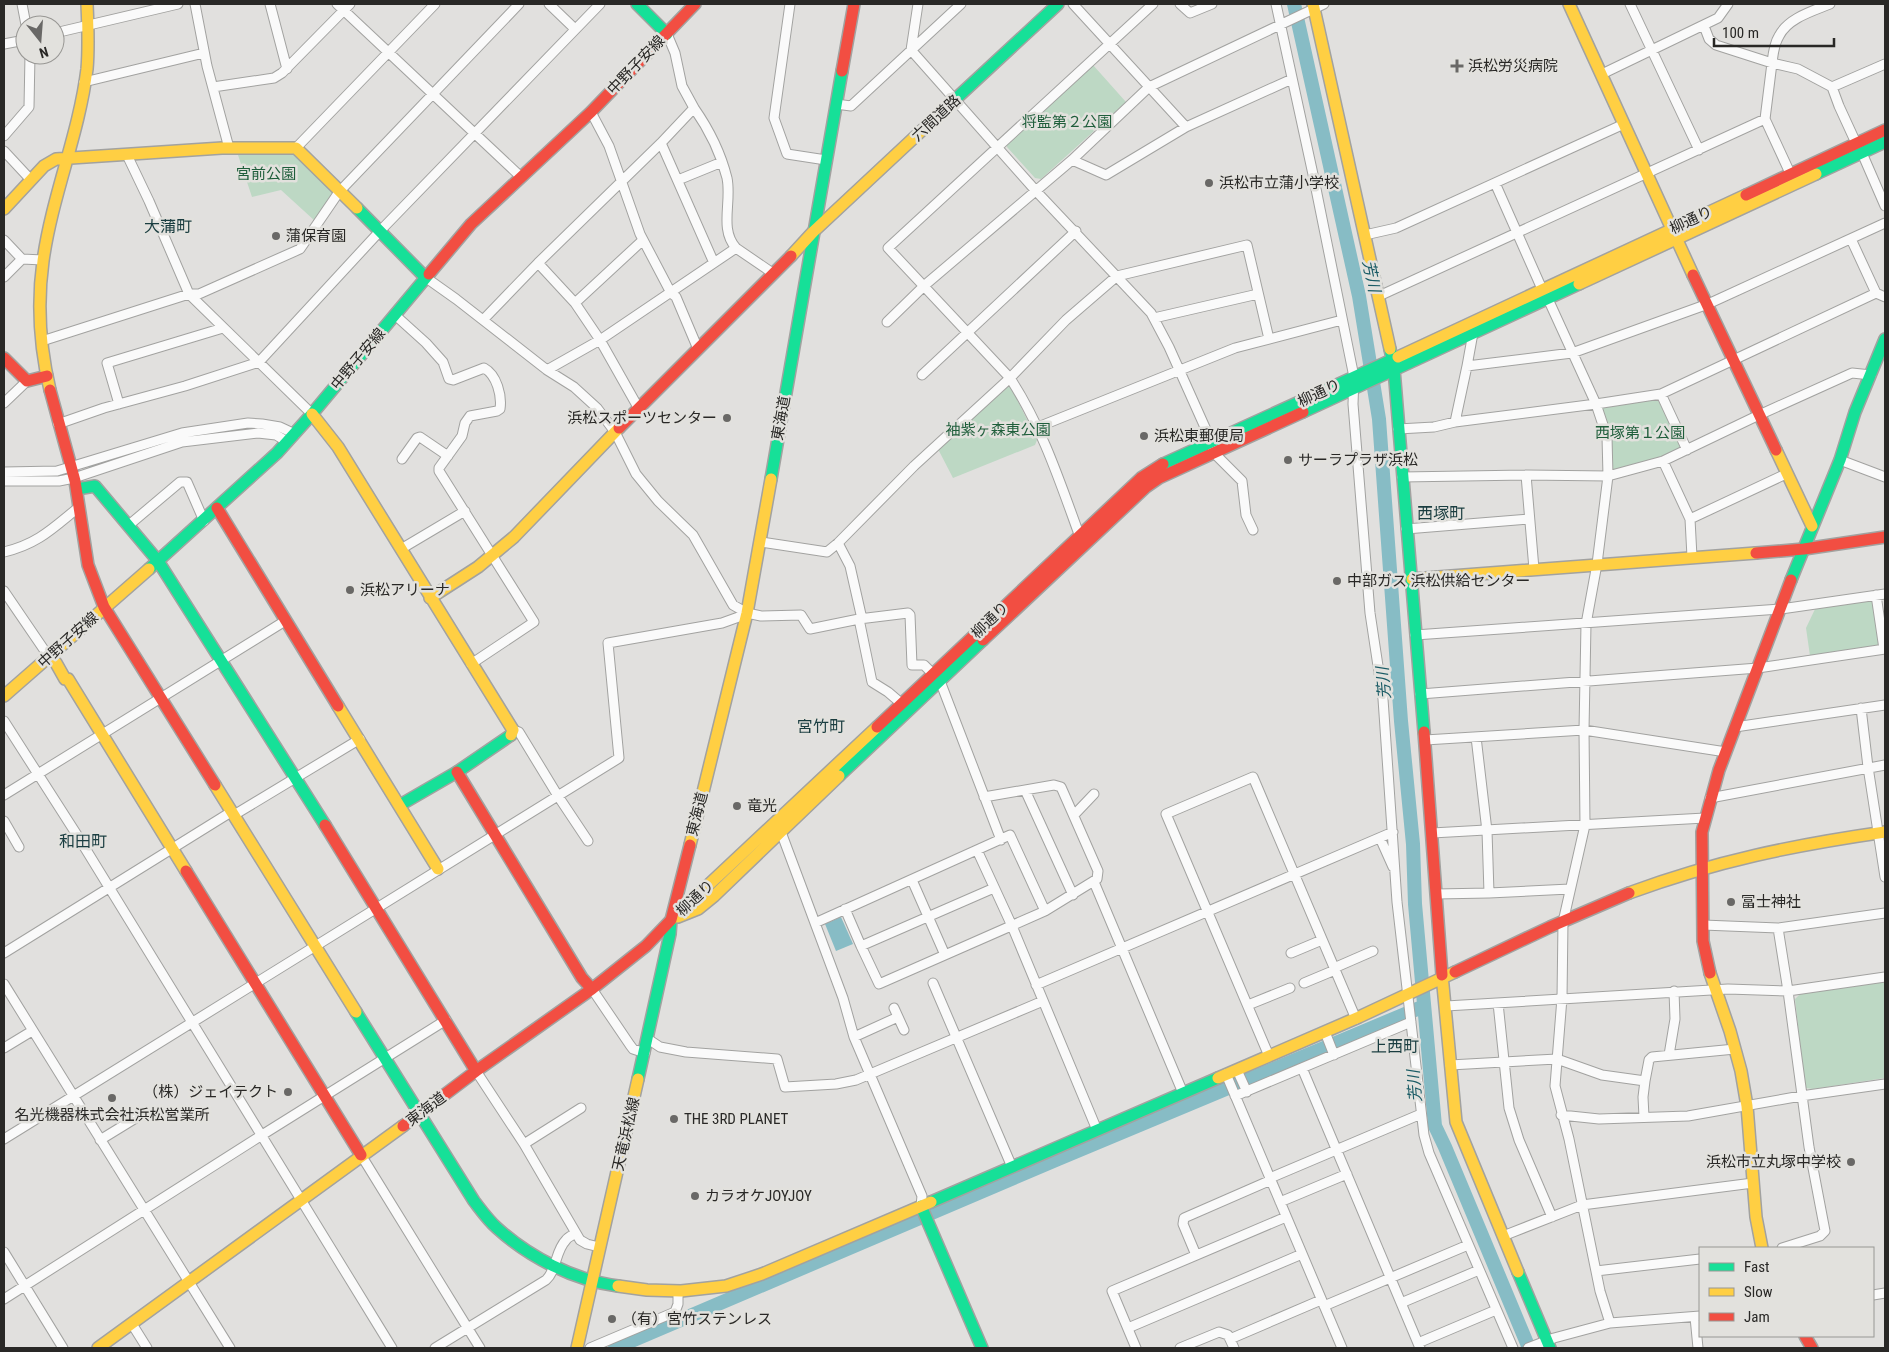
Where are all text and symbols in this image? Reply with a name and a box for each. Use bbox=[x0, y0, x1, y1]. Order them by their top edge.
north arrow bbox=[15, 15, 65, 65]
scale bar bbox=[1714, 15, 1834, 47]
text: 100 m bbox=[1722, 24, 1759, 42]
street label: 中野子安線 bbox=[603, 32, 669, 98]
text: N bbox=[37, 44, 50, 61]
place label: 浜松労災病院 bbox=[1468, 57, 1558, 75]
marker: 浜松労災病院 bbox=[1450, 59, 1464, 73]
street label: 六間道路 bbox=[908, 91, 964, 145]
park label: 将監第２公園 bbox=[1022, 113, 1112, 131]
park label: 宮前公園 bbox=[236, 165, 296, 183]
place label: 浜松市立蒲小学校 bbox=[1219, 174, 1339, 192]
marker: 浜松市立蒲小学校 bbox=[1203, 177, 1215, 189]
street label: 柳通り bbox=[1667, 202, 1715, 238]
district label: 大蒲町 bbox=[144, 217, 192, 236]
place label: 蒲保育園 bbox=[286, 227, 346, 245]
marker: 蒲保育園 bbox=[270, 230, 282, 242]
water label: 芳川 bbox=[1359, 258, 1385, 296]
street label: 中野子安線 bbox=[327, 324, 389, 394]
street label: 柳通り bbox=[1295, 375, 1343, 411]
street label: 東海道 bbox=[768, 394, 794, 442]
place label: 浜松スポーツセンター bbox=[567, 409, 717, 427]
marker: 浜松スポーツセンター bbox=[721, 412, 733, 424]
park label: 袖紫ヶ森東公園 bbox=[945, 421, 1051, 439]
park label: 西塚第１公園 bbox=[1595, 424, 1685, 442]
place label: 浜松東郵便局 bbox=[1154, 427, 1244, 445]
marker: 浜松東郵便局 bbox=[1138, 430, 1150, 442]
place label: サーラプラザ浜松 bbox=[1298, 451, 1418, 469]
marker: サーラプラザ浜松 bbox=[1282, 454, 1294, 466]
district label: 西塚町 bbox=[1417, 504, 1465, 523]
place label: 中部ガス 浜松供給センター bbox=[1347, 572, 1530, 590]
marker: 中部ガス 浜松供給センター bbox=[1331, 575, 1343, 587]
place label: 浜松アリーナ bbox=[360, 581, 450, 599]
marker: 浜松アリーナ bbox=[344, 584, 356, 596]
street label: 柳通り bbox=[968, 598, 1012, 642]
street label: 中野子安線 bbox=[34, 608, 102, 672]
water label: 芳川 bbox=[1372, 664, 1394, 700]
district label: 宮竹町 bbox=[797, 717, 845, 736]
street label: 東海道 bbox=[683, 790, 711, 838]
place label: 竜光 bbox=[747, 797, 777, 815]
marker: 竜光 bbox=[731, 800, 743, 812]
district label: 和田町 bbox=[59, 832, 107, 851]
street label: 柳通り bbox=[672, 876, 718, 920]
place label: 冨士神社 bbox=[1741, 893, 1801, 911]
marker: 冨士神社 bbox=[1725, 896, 1737, 908]
district label: 上西町 bbox=[1371, 1037, 1419, 1056]
water label: 芳川 bbox=[1403, 1067, 1425, 1103]
place label: （株）ジェイテクト bbox=[143, 1083, 278, 1101]
marker: （株）ジェイテクト bbox=[282, 1086, 294, 1098]
street label: 東海道 bbox=[403, 1088, 449, 1130]
marker: 名光機器株式会社浜松営業所 bbox=[106, 1092, 118, 1104]
street label: 天竜浜松線 bbox=[609, 1095, 643, 1173]
place label: 名光機器株式会社浜松営業所 bbox=[14, 1106, 210, 1124]
place label: THE 3RD PLANET bbox=[684, 1110, 789, 1128]
marker: THE 3RD PLANET bbox=[668, 1113, 680, 1125]
place label: 浜松市立丸塚中学校 bbox=[1706, 1153, 1841, 1171]
marker: 浜松市立丸塚中学校 bbox=[1845, 1156, 1857, 1168]
place label: カラオケJOYJOY bbox=[705, 1187, 812, 1205]
marker: カラオケJOYJOY bbox=[689, 1190, 701, 1202]
legend bbox=[1699, 1247, 1874, 1337]
text: Fast bbox=[1744, 1258, 1769, 1276]
text: Slow bbox=[1744, 1283, 1773, 1301]
text: Jam bbox=[1744, 1308, 1770, 1326]
place label: （有）宮竹ステンレス bbox=[622, 1310, 772, 1328]
marker: （有）宮竹ステンレス bbox=[606, 1313, 618, 1325]

